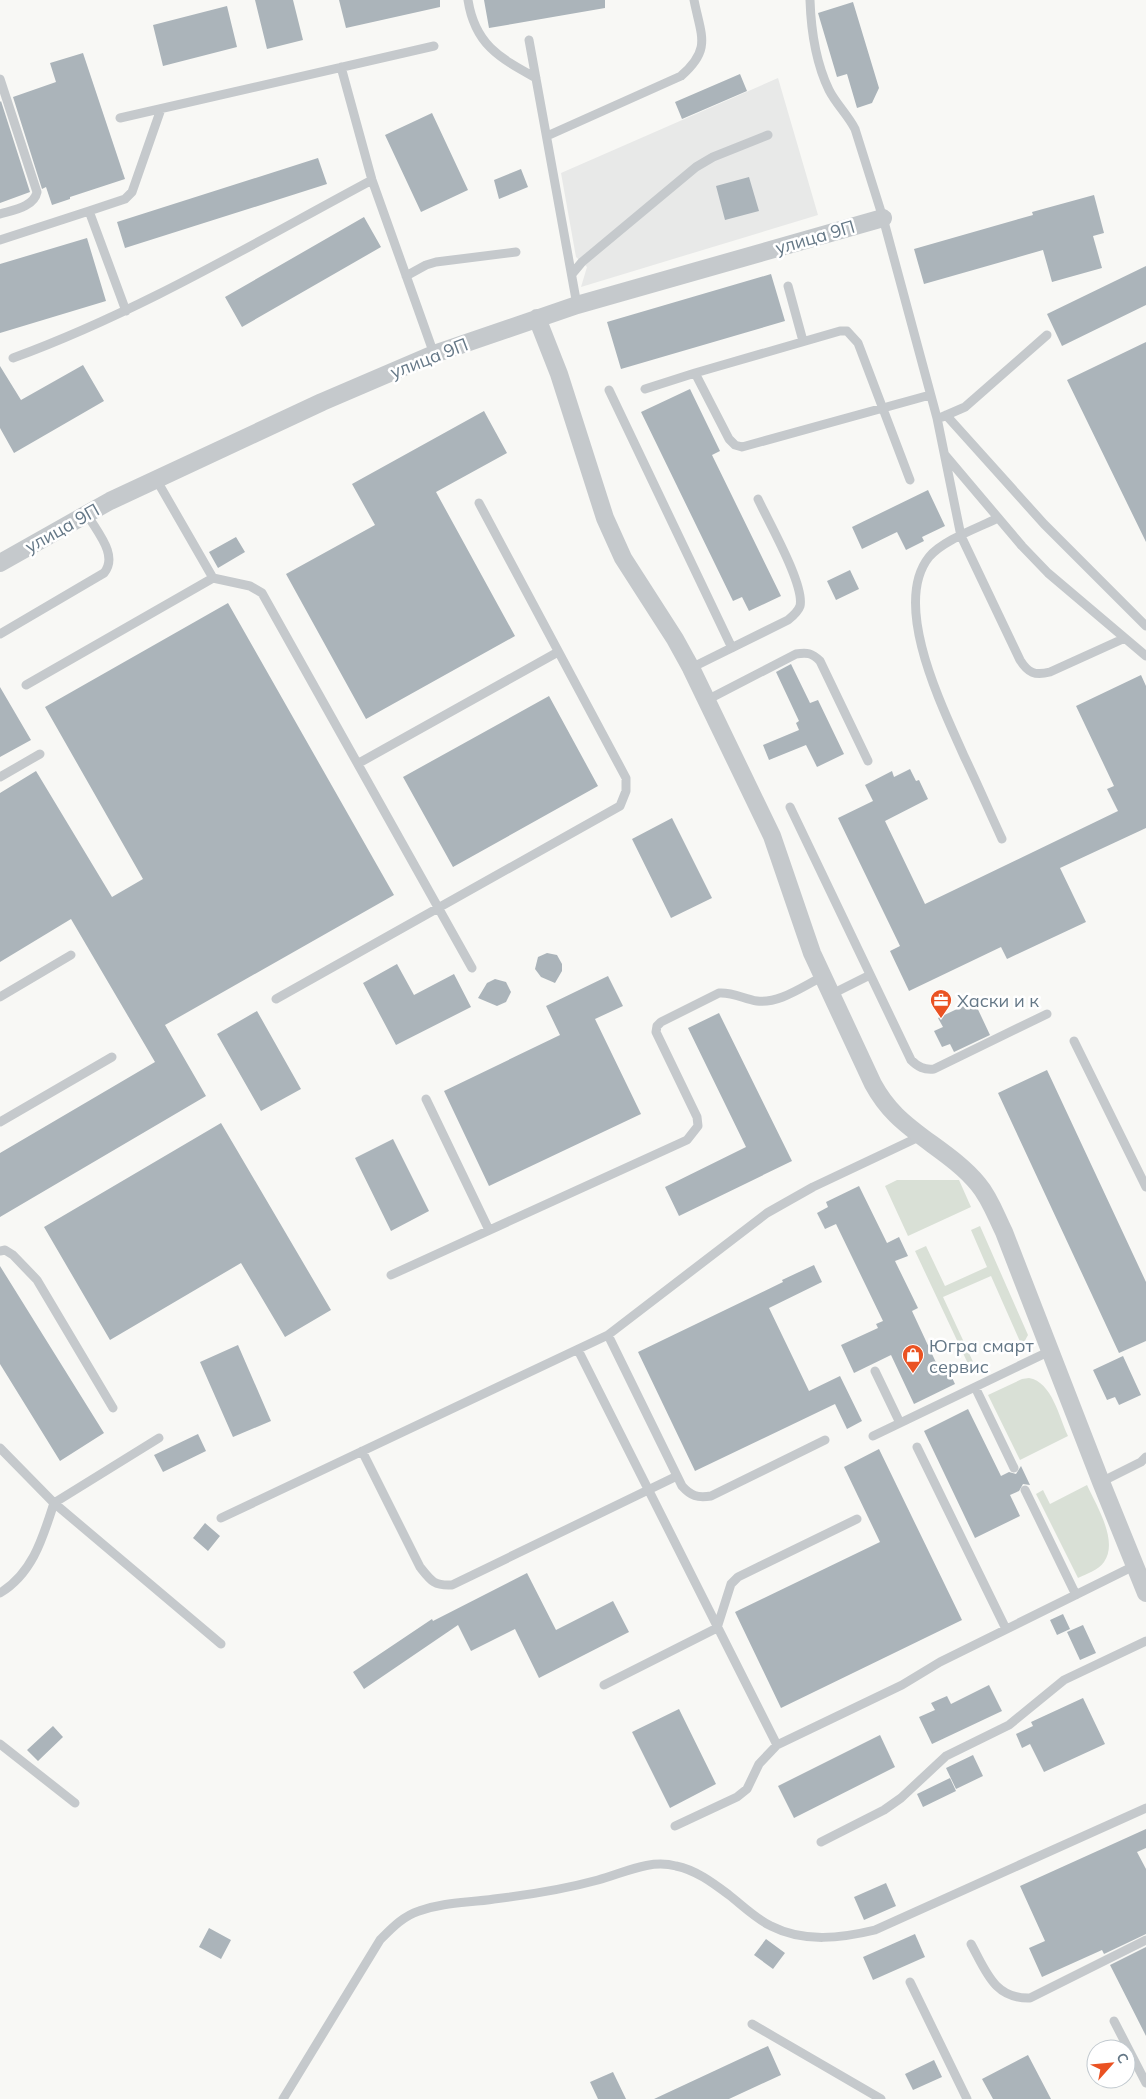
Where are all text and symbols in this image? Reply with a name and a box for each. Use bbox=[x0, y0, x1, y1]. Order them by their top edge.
street label: улица 9П bbox=[773, 215, 857, 259]
street label: улица 9П bbox=[387, 333, 471, 383]
street label: улица 9П bbox=[21, 498, 103, 558]
office icon: Хаски и к bbox=[929, 988, 953, 1019]
place label: Хаски и к bbox=[957, 989, 1039, 1012]
place label: Югра смарт сервис bbox=[929, 1334, 1035, 1378]
shop icon: Югра смарт сервис bbox=[901, 1343, 925, 1374]
north arrow bbox=[1086, 2039, 1136, 2089]
text: С bbox=[1112, 2050, 1133, 2066]

